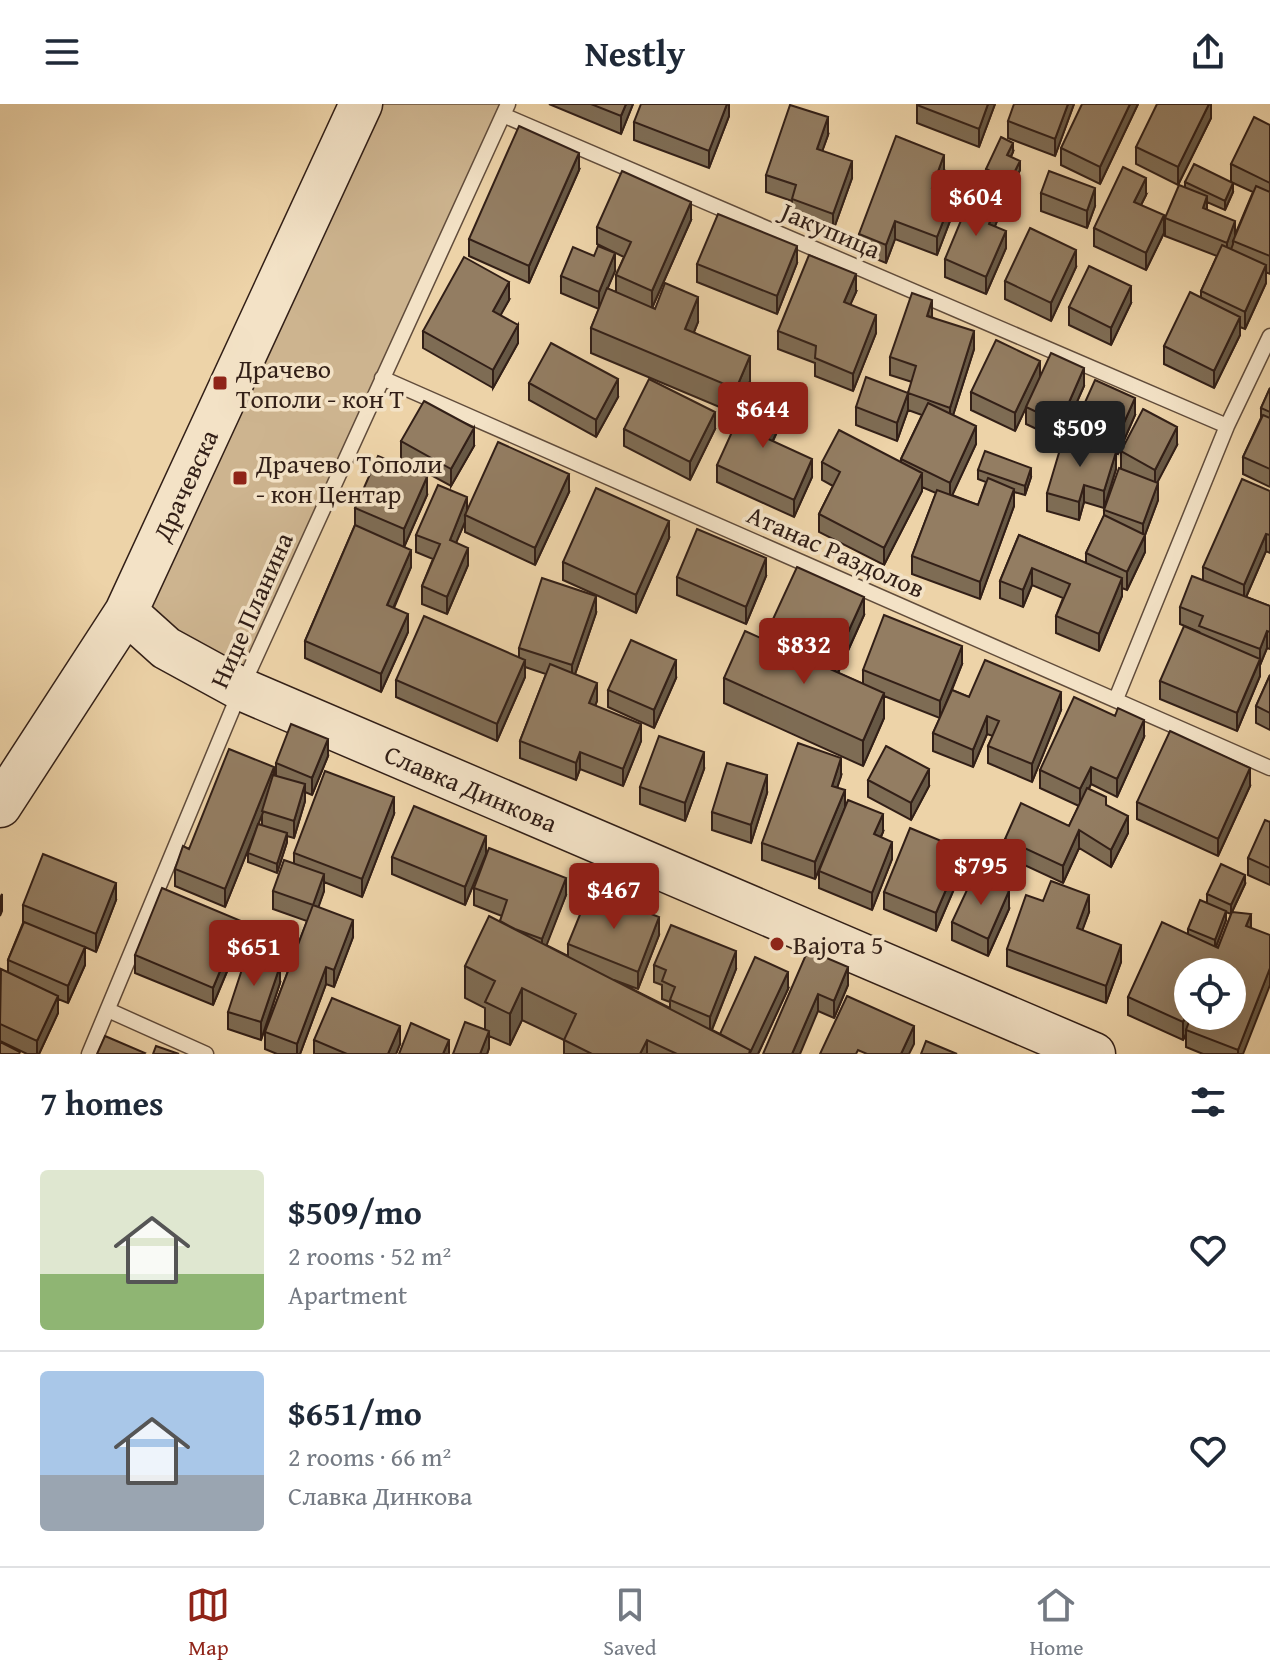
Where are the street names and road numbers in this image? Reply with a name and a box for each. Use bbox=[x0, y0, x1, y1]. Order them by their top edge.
street label: Јакупица bbox=[772, 190, 887, 269]
street label: Драчевска bbox=[142, 422, 228, 548]
street label: Атанас Раздолов bbox=[741, 494, 931, 608]
street label: Ниџе Планина bbox=[199, 525, 303, 694]
street label: Славка Динкова bbox=[379, 734, 564, 842]

